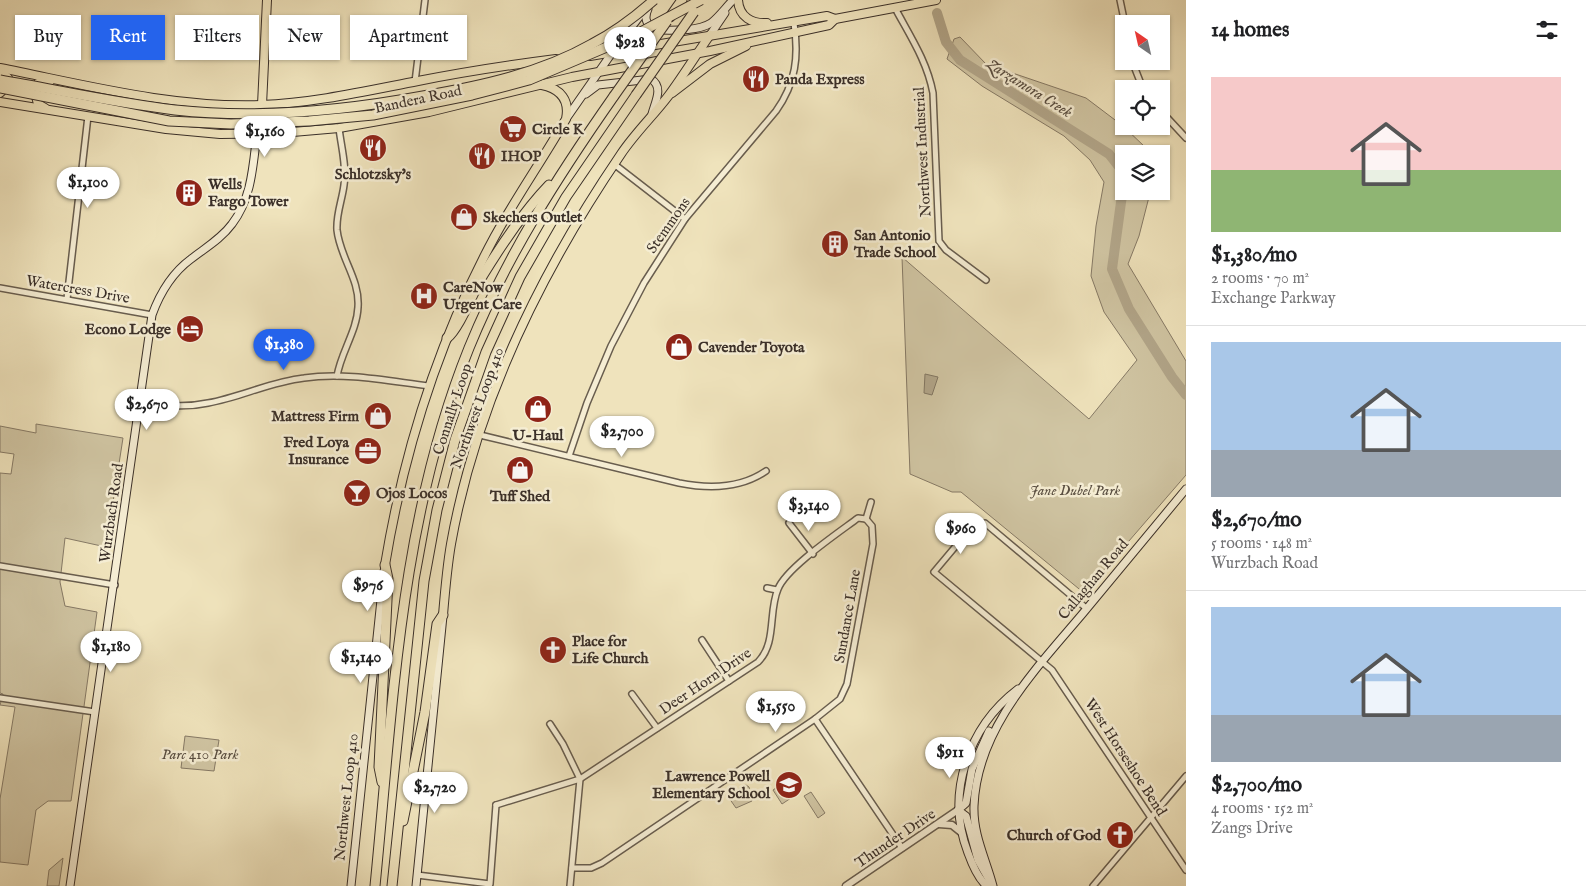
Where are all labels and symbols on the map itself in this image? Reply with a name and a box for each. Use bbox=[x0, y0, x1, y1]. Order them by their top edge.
north arrow bbox=[1115, 15, 1170, 70]
pin: $928 bbox=[600, 27, 660, 69]
water label: Zarzamora Creek bbox=[981, 53, 1076, 123]
restaurant icon: Panda Express bbox=[741, 64, 771, 94]
place label: Panda Express bbox=[775, 70, 865, 89]
street label: Bandera Road bbox=[373, 81, 464, 118]
street label: Northwest Industrial bbox=[910, 86, 935, 217]
supermarket icon: Circle K bbox=[498, 114, 528, 144]
pin: $1,160 bbox=[224, 116, 306, 158]
place label: Circle K bbox=[532, 120, 585, 139]
restaurant icon: Schlotzsky's bbox=[358, 133, 388, 163]
restaurant icon: IHOP bbox=[467, 141, 497, 171]
place label: IHOP bbox=[501, 147, 541, 166]
place label: Schlotzsky's bbox=[335, 165, 412, 184]
pin: $1,100 bbox=[47, 166, 129, 209]
place label: Wells Fargo Tower bbox=[207, 175, 289, 211]
building icon: Wells Fargo Tower bbox=[174, 178, 204, 208]
street label: Stemmons bbox=[642, 194, 695, 257]
shop icon: Skechers Outlet bbox=[449, 202, 479, 232]
place label: Skechers Outlet bbox=[483, 208, 583, 227]
place label: San Antonio Trade School bbox=[853, 226, 937, 262]
building icon: San Antonio Trade School bbox=[820, 229, 850, 259]
street label: Watercress Drive bbox=[25, 271, 131, 308]
place label: CareNow Urgent Care bbox=[442, 278, 522, 314]
hospital icon: CareNow Urgent Care bbox=[409, 281, 439, 311]
hotel icon: Econo Lodge bbox=[175, 314, 205, 344]
place label: Econo Lodge bbox=[85, 320, 171, 339]
pin: $1,380 bbox=[243, 328, 325, 371]
shop icon: Cavender Toyota bbox=[664, 332, 694, 362]
place label: Cavender Toyota bbox=[698, 338, 805, 357]
street label: Northwest Loop 410 bbox=[447, 345, 508, 472]
street label: Connally Loop bbox=[429, 361, 476, 457]
pin: $2,670 bbox=[106, 388, 188, 431]
shop icon: U-Haul bbox=[523, 394, 553, 424]
shop icon: Mattress Firm bbox=[363, 401, 393, 431]
place label: Mattress Firm bbox=[271, 407, 359, 426]
pin: $2,700 bbox=[581, 416, 663, 458]
place label: U-Haul bbox=[512, 426, 564, 445]
place label: Fred Loya Insurance bbox=[283, 433, 350, 469]
office icon: Fred Loya Insurance bbox=[353, 436, 383, 466]
shop icon: Tuff Shed bbox=[505, 455, 535, 485]
street label: Wurzbach Road bbox=[95, 461, 128, 564]
bar icon: Ojos Locos bbox=[342, 478, 372, 508]
park label: Jane Dubel Park bbox=[1030, 481, 1120, 500]
place label: Ojos Locos bbox=[376, 484, 448, 503]
place label: Tuff Shed bbox=[489, 487, 551, 506]
pin: $3,140 bbox=[768, 490, 850, 532]
pin: $960 bbox=[931, 512, 991, 555]
street label: Callaghan Road bbox=[1054, 534, 1133, 624]
street label: Sundance Lane bbox=[830, 568, 865, 664]
pin: $976 bbox=[338, 570, 398, 612]
pin: $1,180 bbox=[70, 630, 152, 673]
place label: Place for Life Church bbox=[572, 632, 650, 668]
church icon: Place for Life Church bbox=[538, 635, 568, 665]
pin: $1,140 bbox=[320, 642, 402, 684]
street label: Deer Horn Drive bbox=[656, 644, 755, 719]
pin: $1,550 bbox=[735, 690, 817, 733]
street label: West Horseshoe Bend bbox=[1080, 695, 1171, 821]
street label: Northwest Loop 410 bbox=[330, 732, 363, 862]
pin: $911 bbox=[920, 736, 980, 779]
park label: Parc 410 Park bbox=[162, 745, 238, 764]
place label: Lawrence Powell Elementary School bbox=[652, 767, 771, 803]
school or university icon: Lawrence Powell Elementary School bbox=[774, 770, 804, 800]
pin: $2,720 bbox=[394, 772, 476, 814]
street label: Thunder Drive bbox=[851, 804, 939, 872]
church icon: Church of God bbox=[1105, 820, 1135, 850]
place label: Church of God bbox=[1007, 826, 1102, 845]

